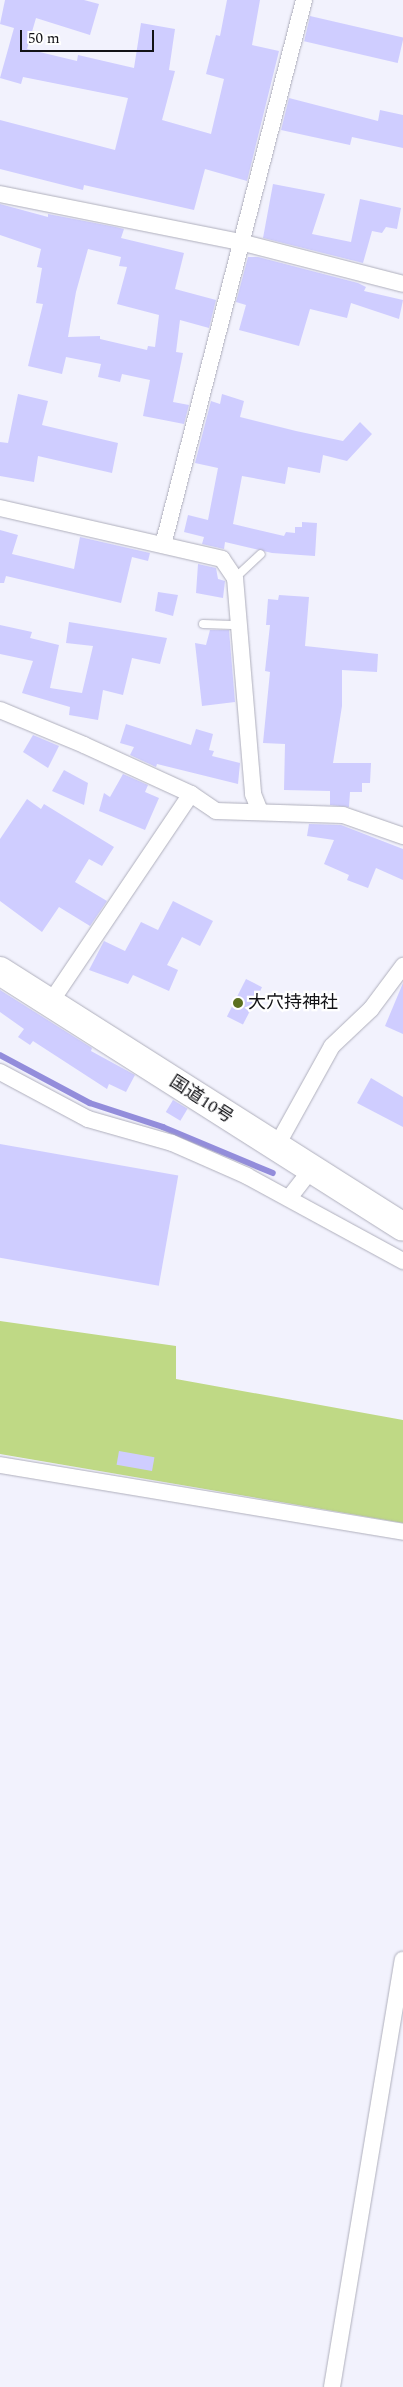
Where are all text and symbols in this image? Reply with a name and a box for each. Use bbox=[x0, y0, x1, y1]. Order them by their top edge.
scale bar bbox=[22, 20, 156, 52]
text: 50 m bbox=[28, 27, 60, 50]
place label: 大穴持神社 bbox=[248, 992, 338, 1014]
marker: 大穴持神社 bbox=[232, 997, 244, 1009]
street label: 国道10号 bbox=[165, 1071, 237, 1129]

